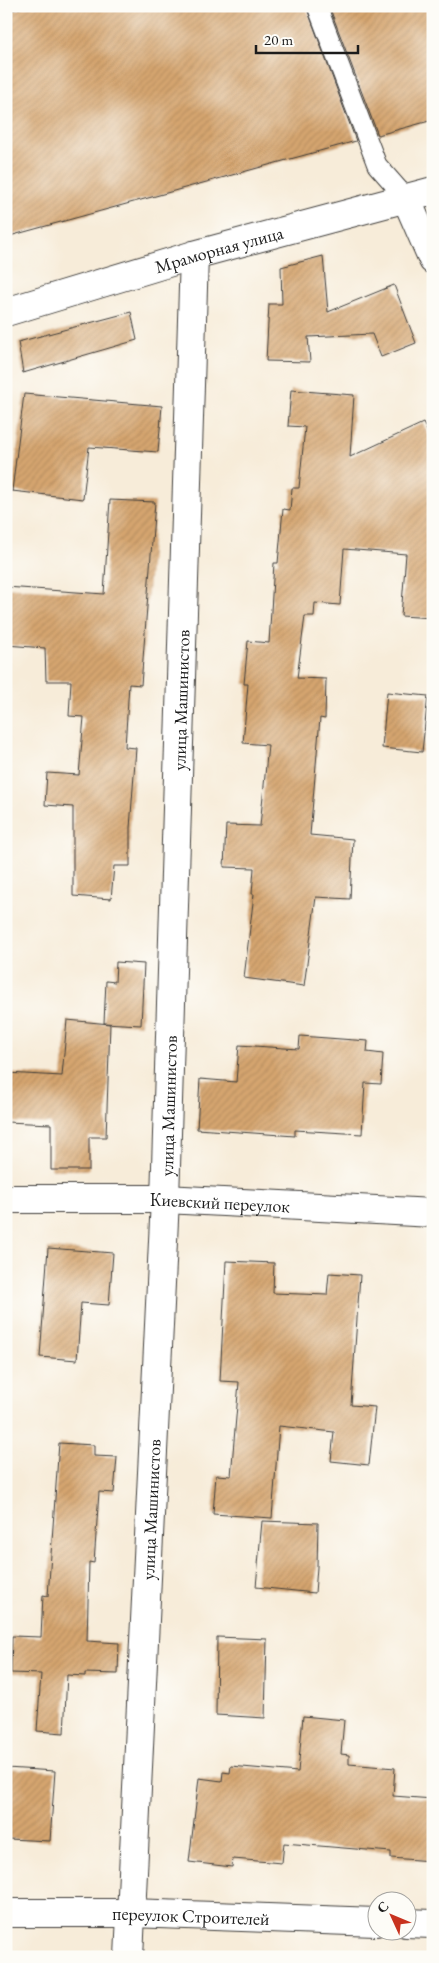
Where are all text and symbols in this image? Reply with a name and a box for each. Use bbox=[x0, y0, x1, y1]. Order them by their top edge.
scale bar bbox=[256, 22, 359, 54]
text: 20 m bbox=[264, 30, 293, 49]
street label: Мраморная улица bbox=[152, 220, 286, 278]
street label: улица Машинистов bbox=[167, 629, 194, 771]
street label: улица Машинистов bbox=[154, 1035, 182, 1177]
street label: Киевский переулок bbox=[150, 1187, 291, 1217]
street label: улица Машинистов bbox=[135, 1438, 165, 1580]
north arrow bbox=[366, 1890, 416, 1940]
text: С bbox=[373, 1897, 393, 1917]
street label: переулок Строителей bbox=[112, 1901, 270, 1930]

